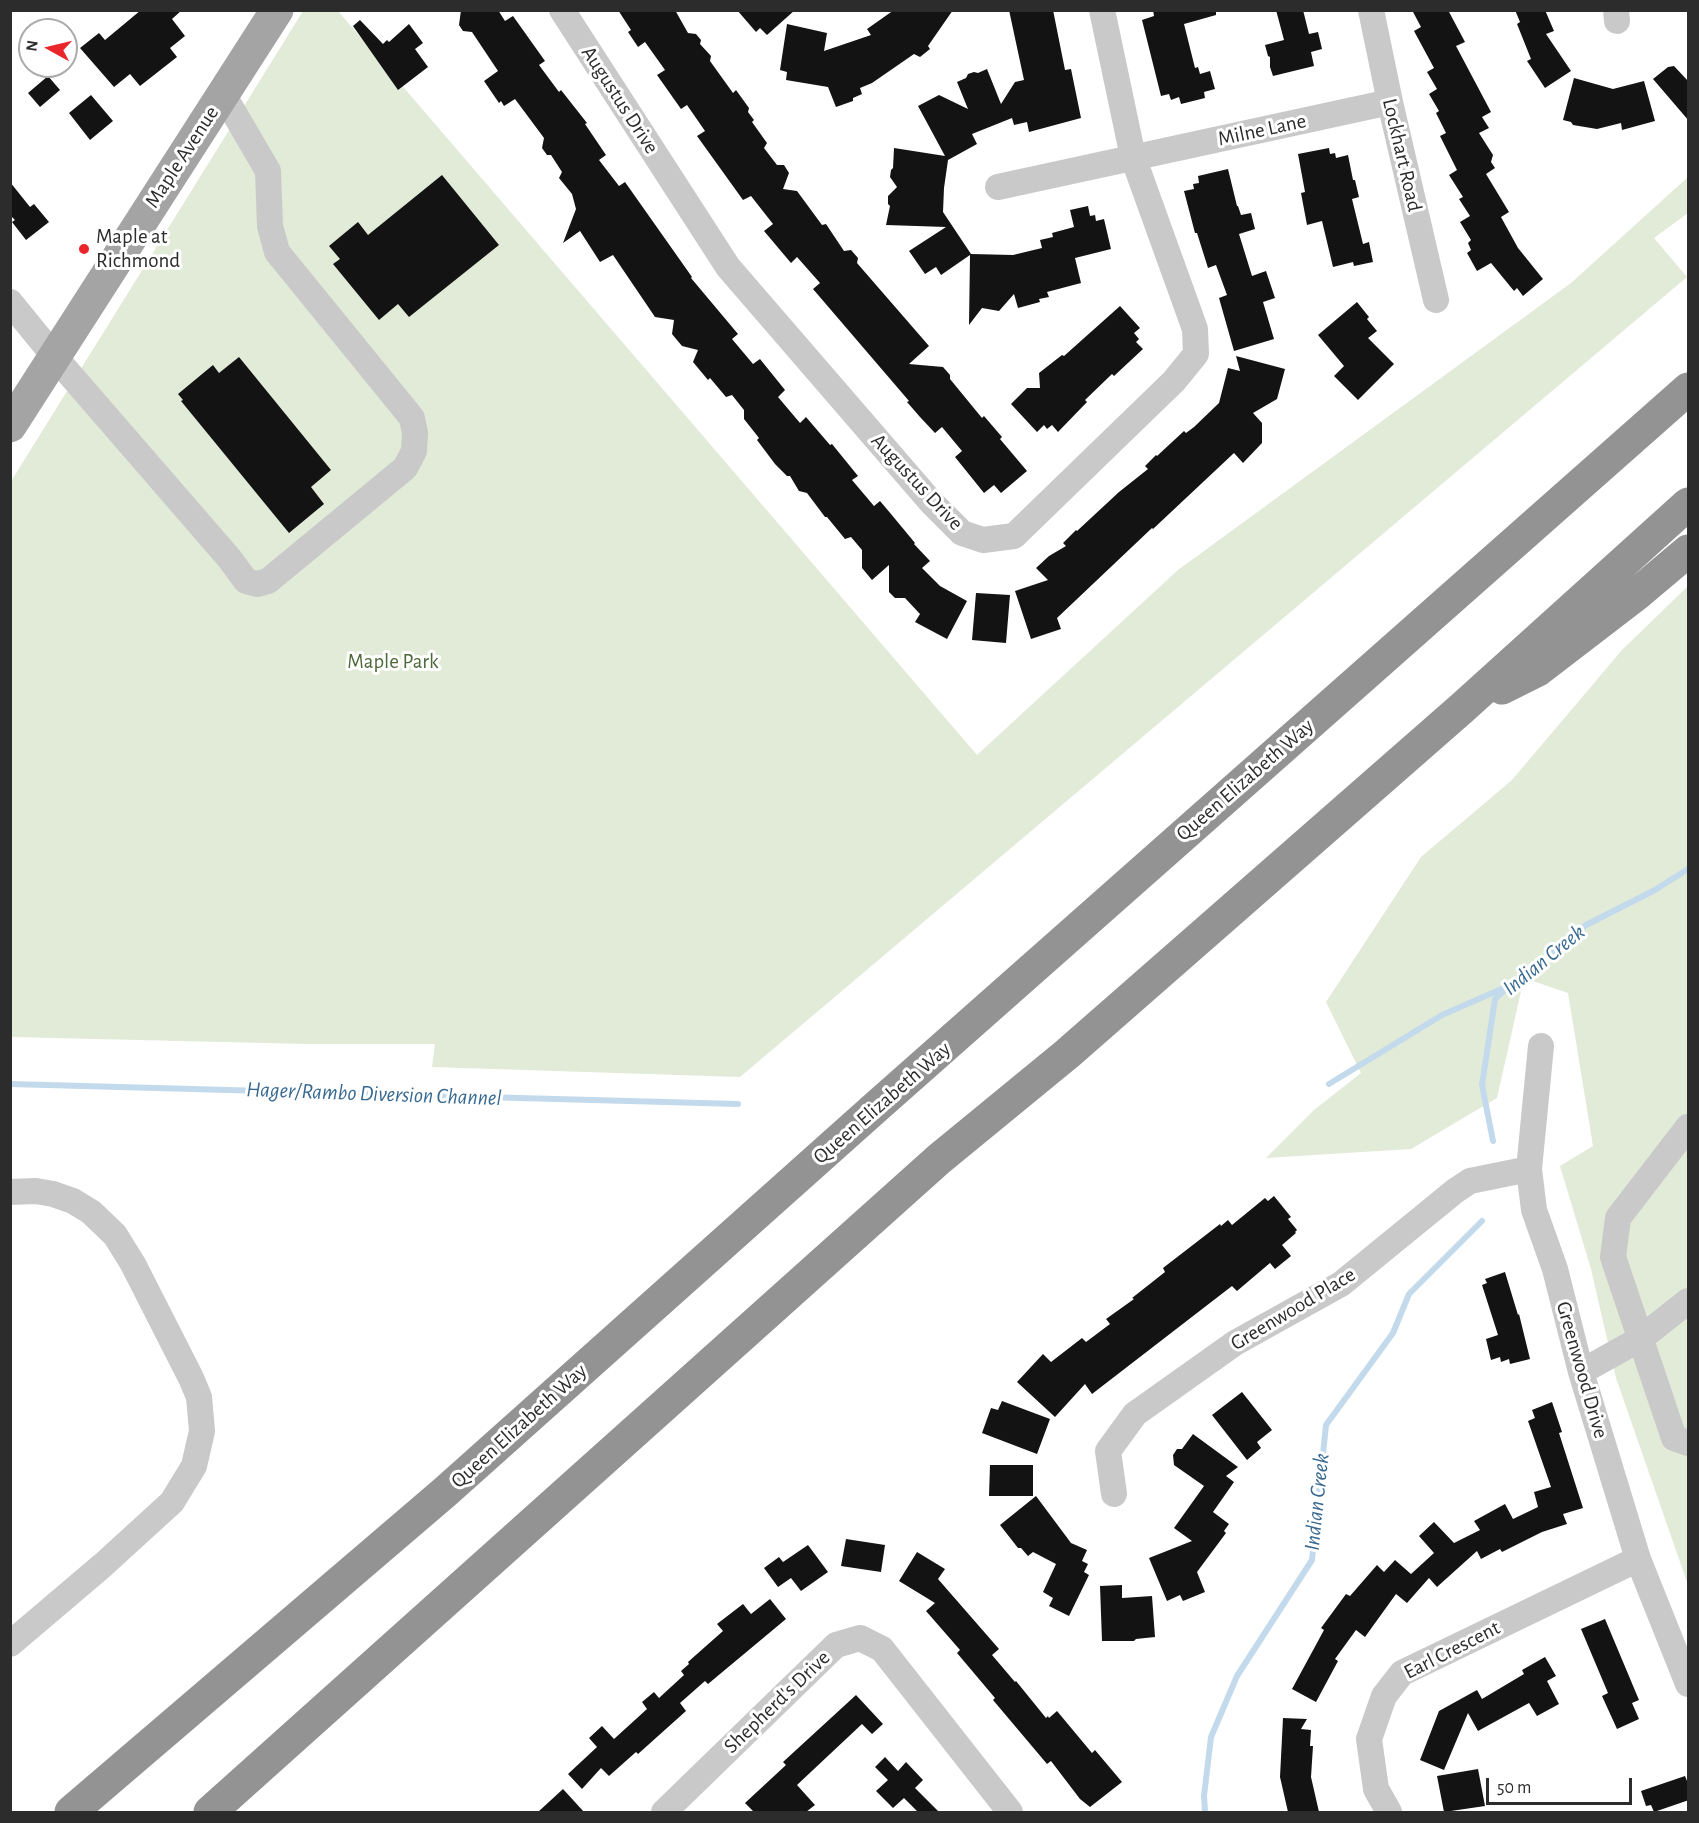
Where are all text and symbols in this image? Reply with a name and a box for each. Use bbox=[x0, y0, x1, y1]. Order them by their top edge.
north arrow bbox=[18, 18, 78, 78]
text: N bbox=[23, 39, 41, 52]
street label: Augustus Drive bbox=[576, 41, 664, 159]
street label: Lockhart Road bbox=[1377, 96, 1427, 214]
street label: Maple Avenue bbox=[140, 101, 224, 213]
street label: Milne Lane bbox=[1216, 108, 1308, 152]
place label: Maple at Richmond bbox=[96, 224, 180, 274]
marker: Maple at Richmond bbox=[77, 242, 91, 256]
street label: Augustus Drive bbox=[866, 428, 968, 536]
park label: Maple Park bbox=[347, 649, 439, 675]
street label: Queen Elizabeth Way bbox=[1171, 713, 1319, 847]
water label: Indian Creek bbox=[1498, 919, 1590, 1001]
street label: Queen Elizabeth Way bbox=[808, 1036, 956, 1170]
water label: Hager/Rambo Diversion Channel bbox=[246, 1076, 502, 1112]
street label: Greenwood Place bbox=[1226, 1262, 1360, 1356]
street label: Greenwood Drive bbox=[1550, 1299, 1614, 1441]
street label: Queen Elizabeth Way bbox=[446, 1358, 592, 1494]
water label: Indian Creek bbox=[1299, 1452, 1335, 1552]
street label: Earl Crescent bbox=[1400, 1615, 1504, 1685]
street label: Shepherd's Drive bbox=[719, 1645, 835, 1759]
scale bar bbox=[1489, 1766, 1634, 1804]
text: 50 m bbox=[1497, 1779, 1531, 1797]

